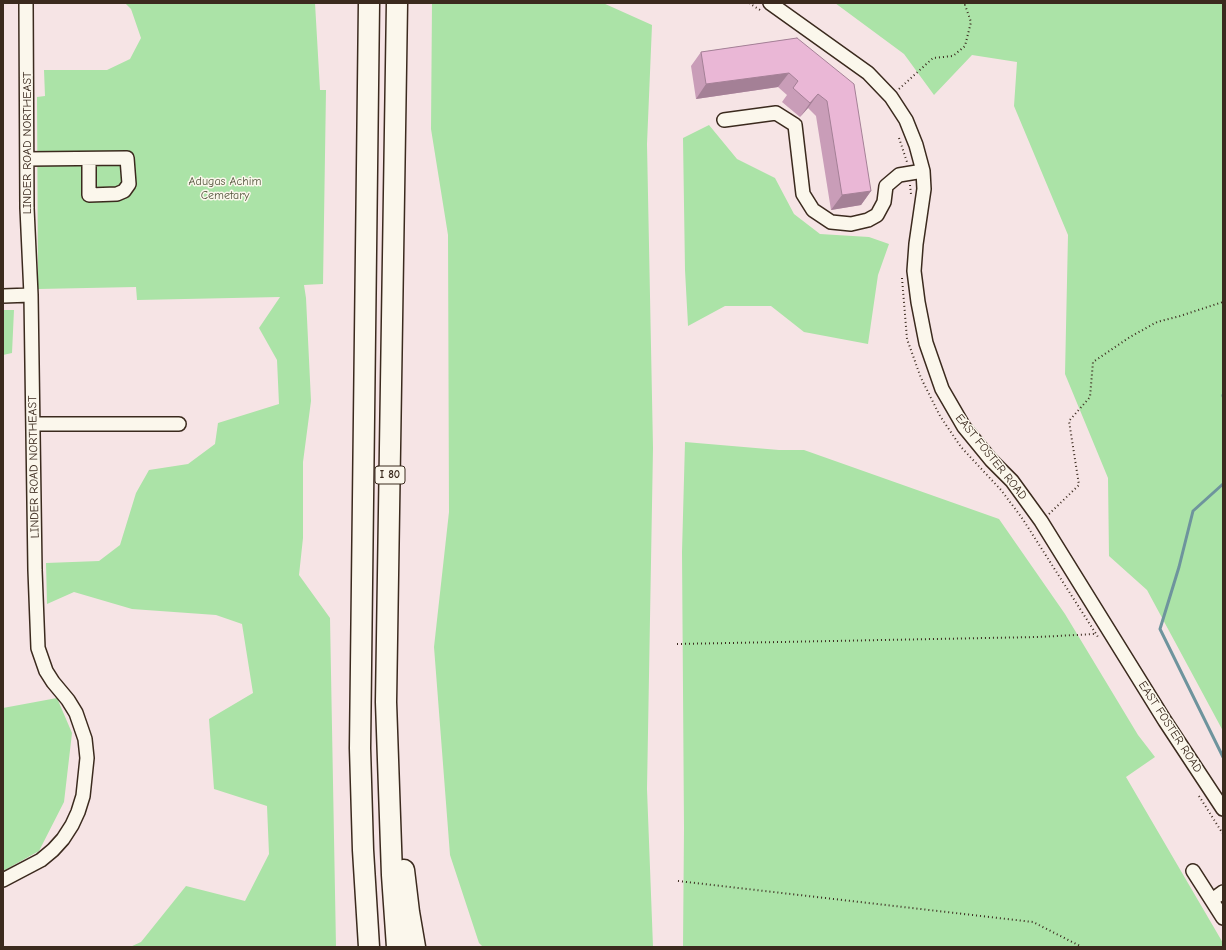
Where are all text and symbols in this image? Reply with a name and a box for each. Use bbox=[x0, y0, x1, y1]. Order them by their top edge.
street label: LINDER ROAD NORTHEAST bbox=[21, 72, 35, 214]
park label: Adugas Achim Cemetary bbox=[189, 175, 261, 203]
street label: LINDER ROAD NORTHEAST bbox=[26, 396, 42, 538]
street label: EAST FOSTER ROAD bbox=[952, 411, 1030, 503]
road number: I 80 bbox=[375, 466, 405, 484]
street label: EAST FOSTER ROAD bbox=[1135, 679, 1205, 775]

